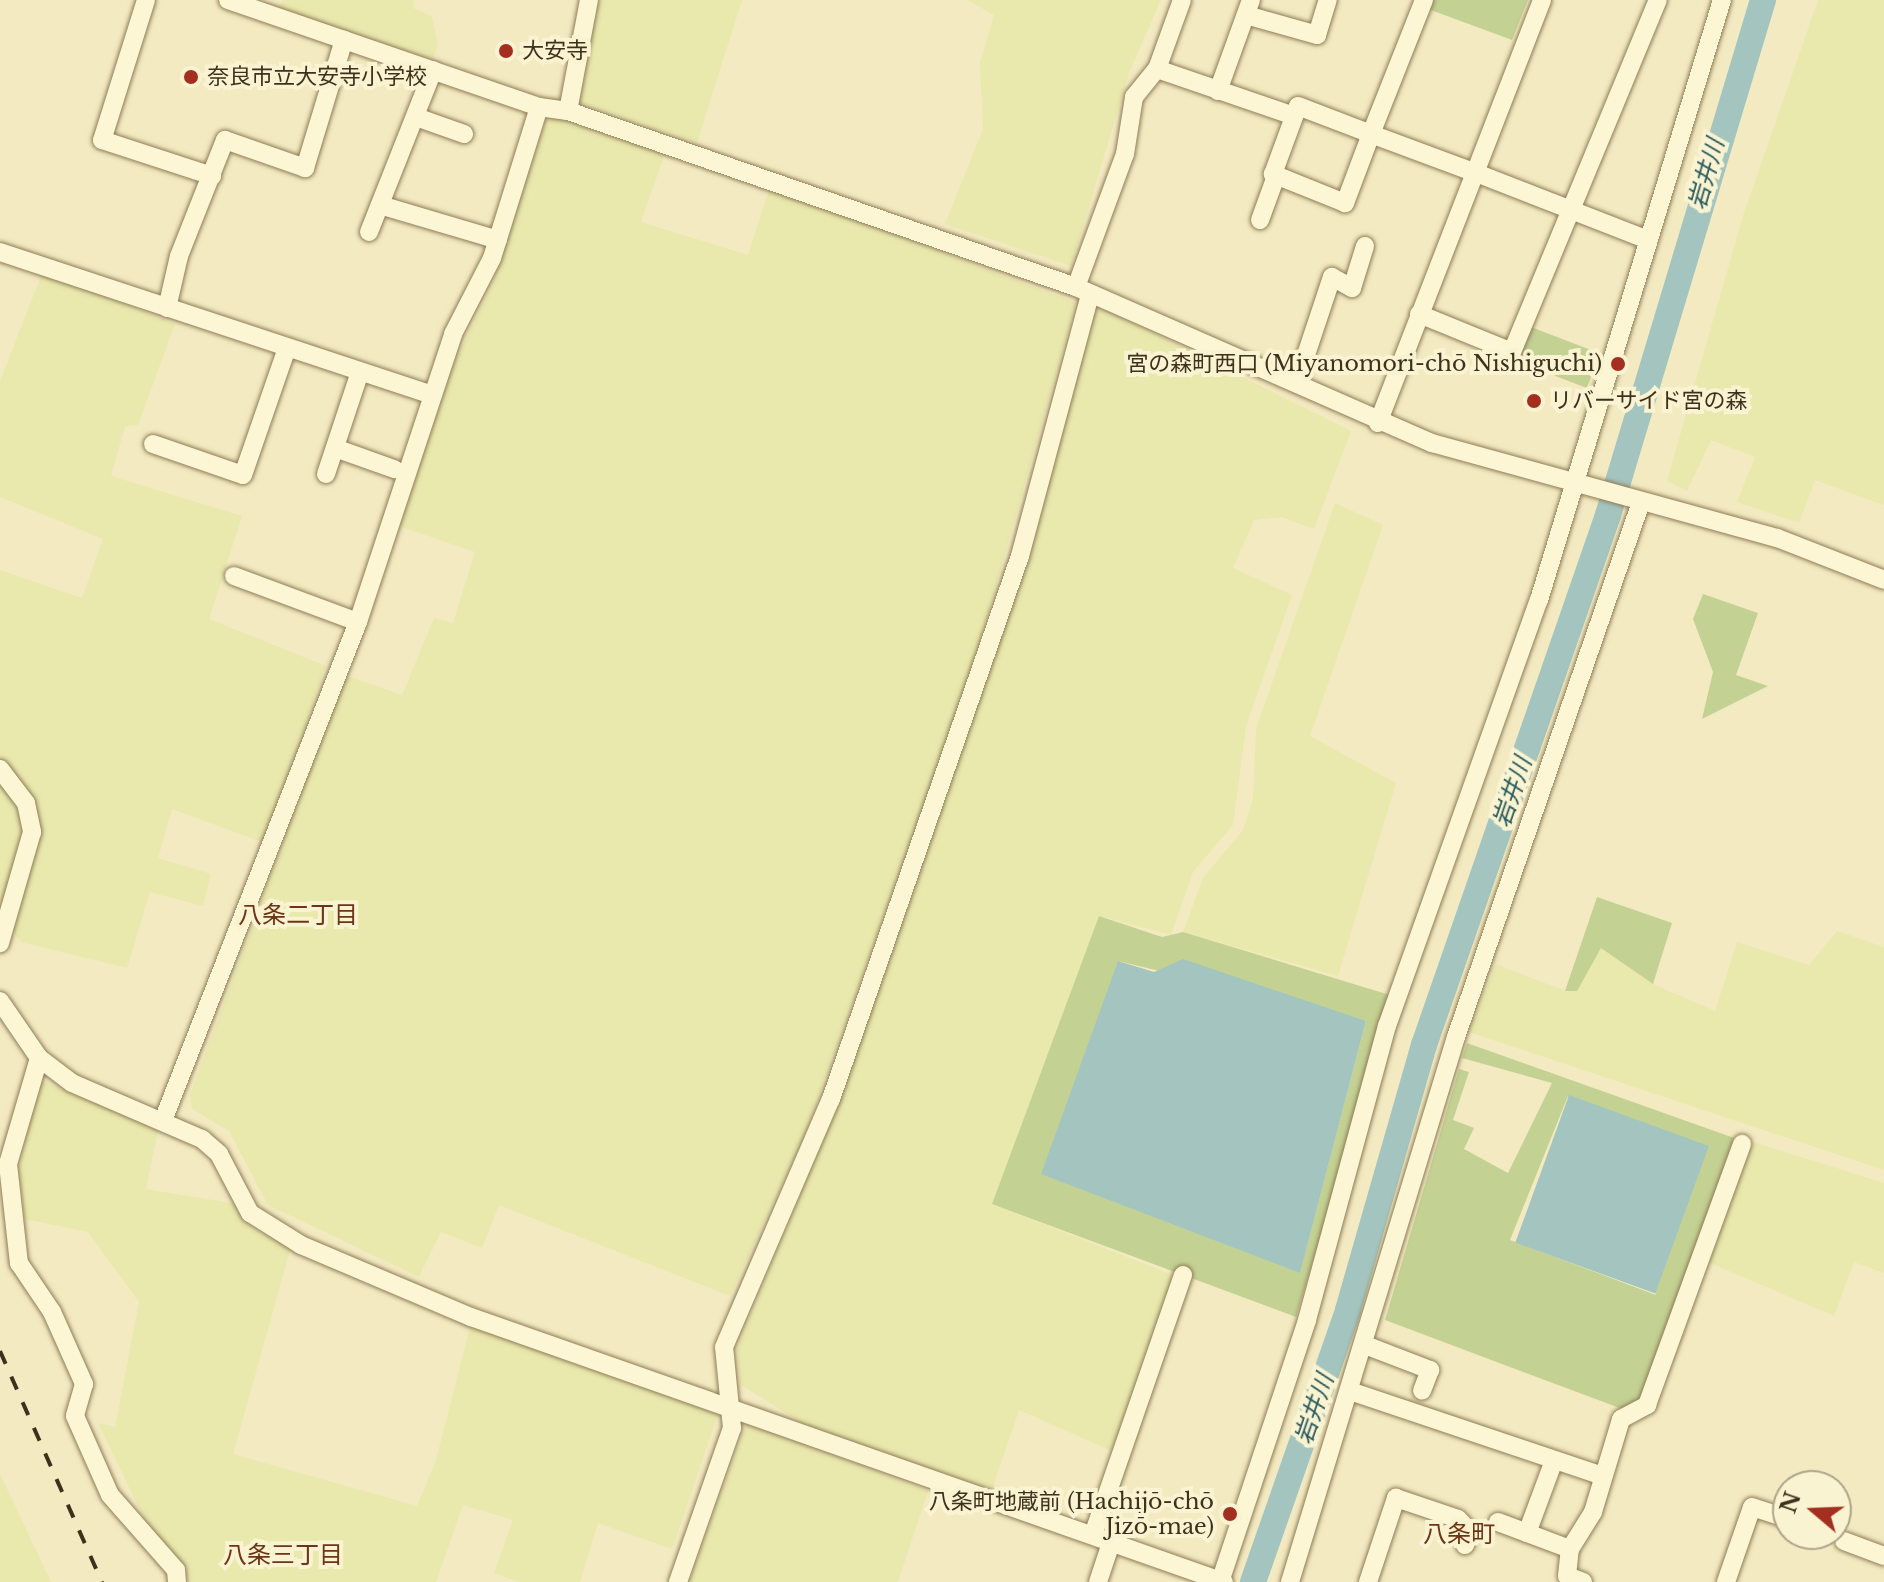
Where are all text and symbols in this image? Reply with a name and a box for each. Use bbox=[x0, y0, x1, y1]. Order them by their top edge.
place label: 大安寺 bbox=[522, 38, 588, 64]
marker: 大安寺 bbox=[497, 42, 515, 60]
place label: 奈良市立大安寺小学校 bbox=[207, 64, 427, 90]
marker: 奈良市立大安寺小学校 bbox=[182, 68, 200, 86]
water label: 岩井川 bbox=[1682, 135, 1730, 213]
place label: 宮の森町西口 (Miyanomori-chō Nishiguchi) bbox=[1126, 351, 1602, 377]
marker: 宮の森町西口 (Miyanomori-chō Nishiguchi) bbox=[1609, 355, 1627, 373]
place label: リバーサイド宮の森 bbox=[1550, 388, 1748, 414]
marker: リバーサイド宮の森 bbox=[1525, 392, 1543, 410]
water label: 岩井川 bbox=[1487, 753, 1537, 831]
district label: 八条二丁目 bbox=[238, 901, 358, 929]
water label: 岩井川 bbox=[1289, 1370, 1339, 1448]
north arrow bbox=[1772, 1470, 1852, 1550]
place label: 八条町地蔵前 (Hachijō-chō Jizō-mae) bbox=[929, 1488, 1214, 1540]
text: N bbox=[1775, 1488, 1807, 1517]
marker: 八条町地蔵前 (Hachijō-chō Jizō-mae) bbox=[1221, 1505, 1239, 1523]
district label: 八条町 bbox=[1423, 1520, 1495, 1548]
district label: 八条三丁目 bbox=[223, 1541, 343, 1569]

